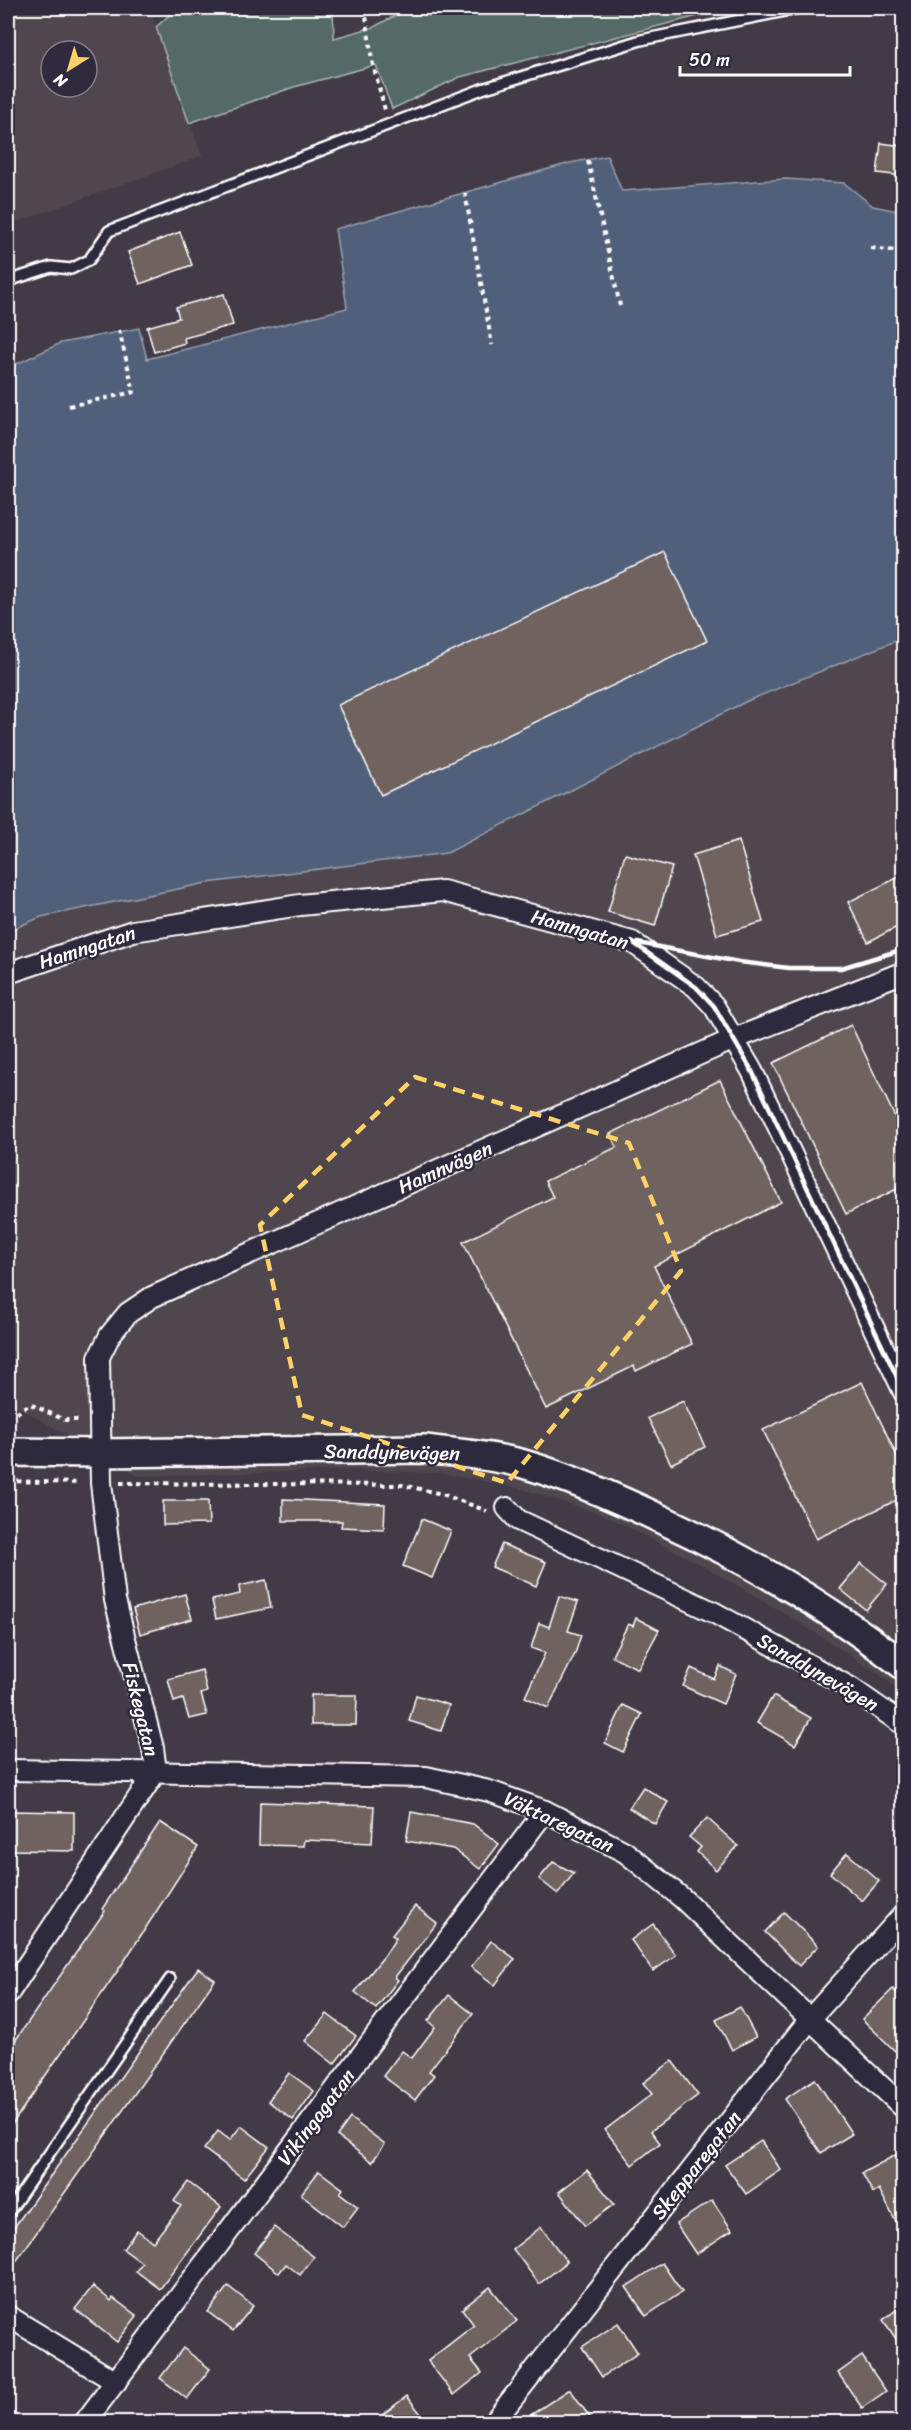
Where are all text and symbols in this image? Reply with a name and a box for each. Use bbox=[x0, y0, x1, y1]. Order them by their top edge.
north arrow bbox=[39, 39, 99, 99]
scale bar bbox=[680, 39, 850, 77]
text: 50 m bbox=[689, 44, 730, 76]
text: N bbox=[46, 65, 74, 96]
street label: Hamngatan bbox=[527, 899, 633, 960]
street label: Hamngatan bbox=[34, 915, 140, 980]
street label: Hamnvägen bbox=[392, 1131, 499, 1204]
street label: Sanddynevägen bbox=[324, 1434, 460, 1471]
street label: Sanddynevägen bbox=[750, 1623, 885, 1722]
street label: Fiskegatan bbox=[112, 1658, 169, 1760]
street label: Väktaregatan bbox=[498, 1782, 620, 1863]
street label: Vikingagatan bbox=[268, 2061, 365, 2173]
street label: Skepparegatan bbox=[642, 2103, 751, 2228]

